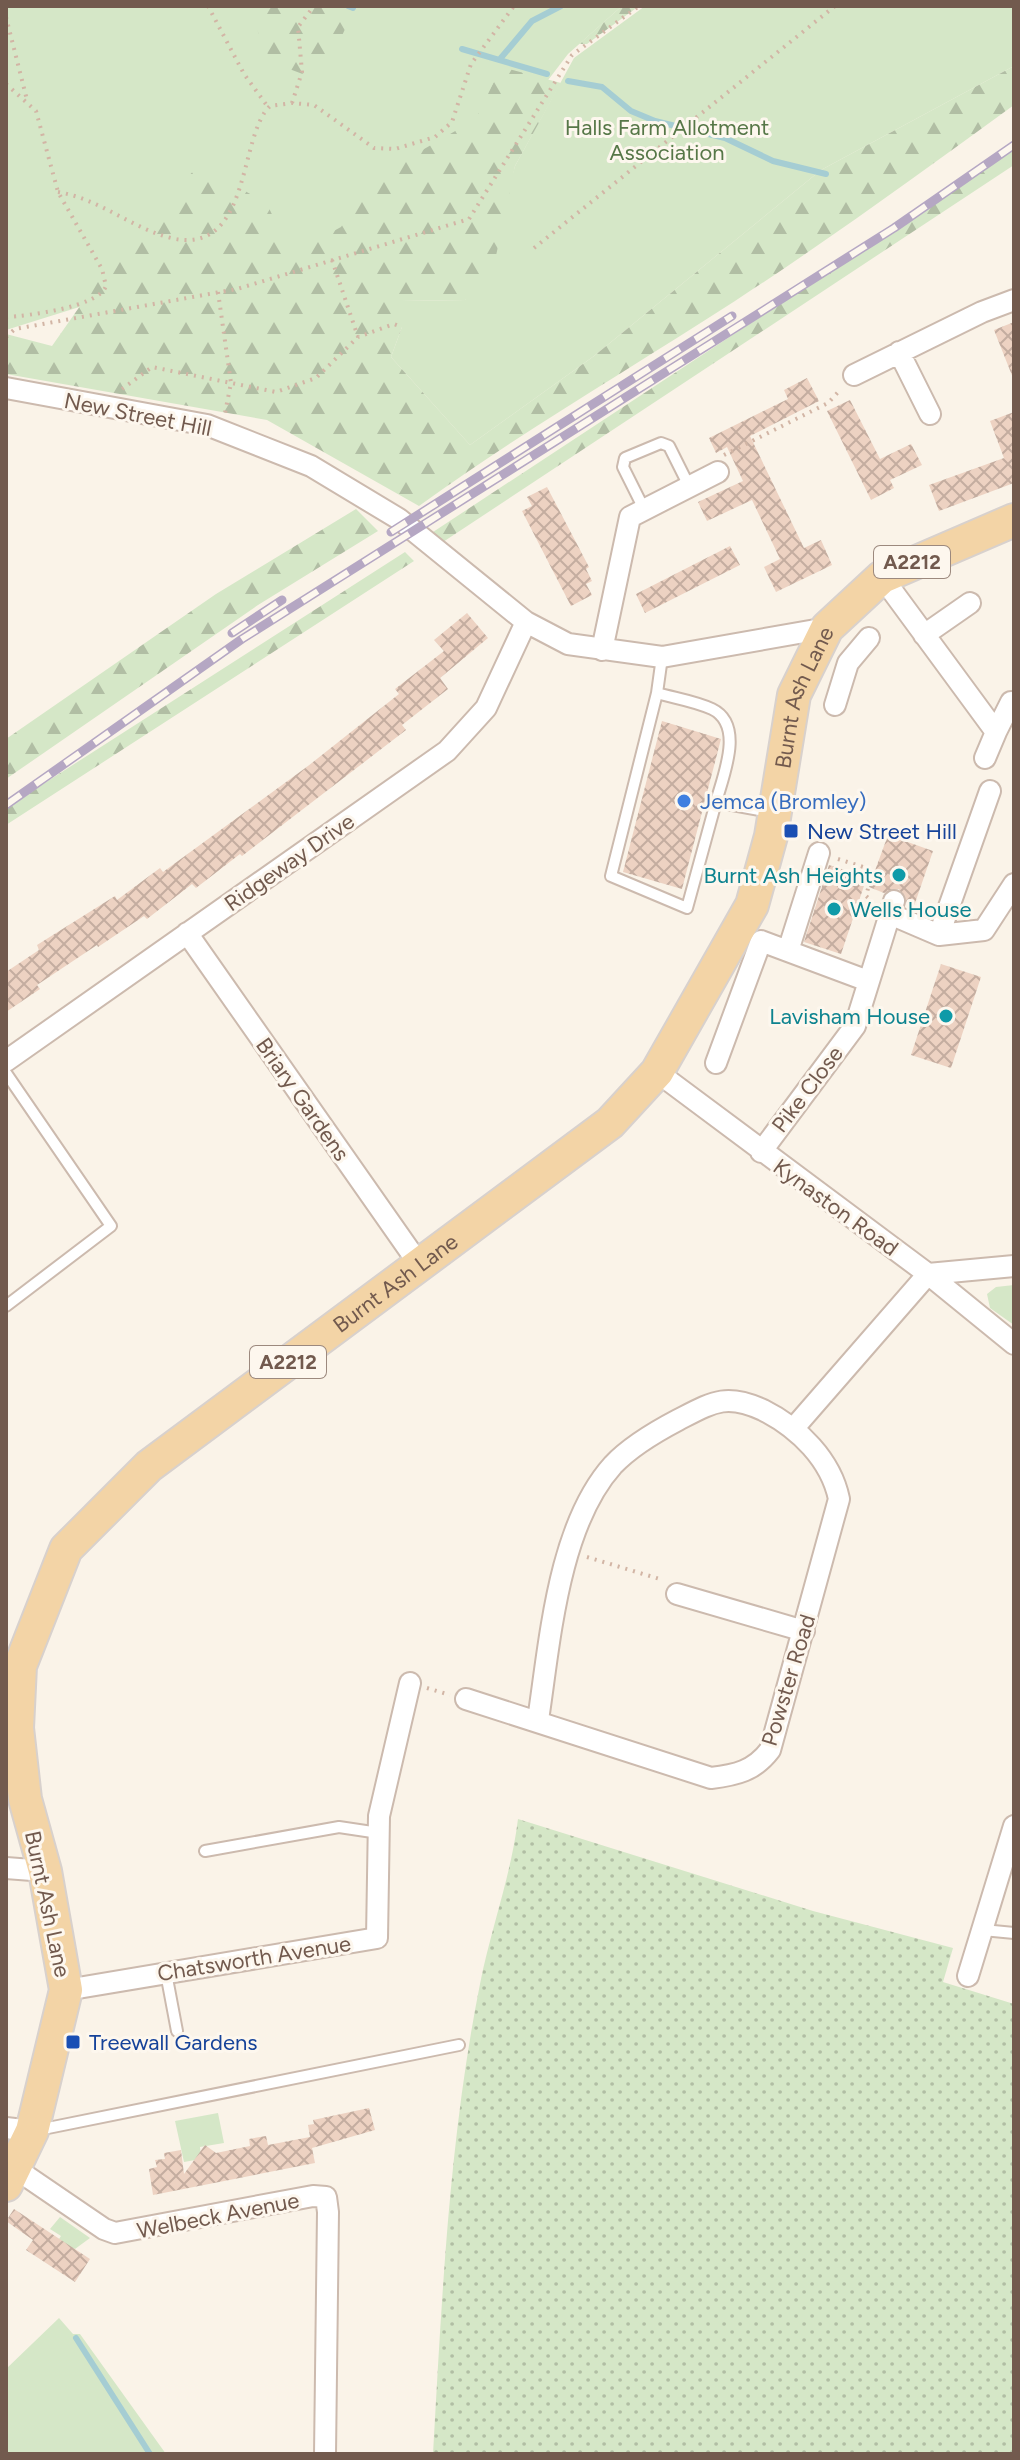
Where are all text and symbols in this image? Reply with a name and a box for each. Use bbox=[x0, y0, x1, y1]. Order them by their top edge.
park label: Halls Farm Allotment Association bbox=[565, 114, 769, 166]
street label: New Street Hill bbox=[62, 387, 214, 442]
road number: A2212 bbox=[874, 546, 950, 578]
street label: Burnt Ash Lane bbox=[769, 622, 840, 771]
place label: Jemca (Bromley) bbox=[700, 788, 867, 815]
marker: Jemca (Bromley) bbox=[675, 792, 693, 810]
street label: Ridgeway Drive bbox=[219, 808, 359, 917]
place label: New Street Hill bbox=[807, 818, 957, 845]
marker: New Street Hill bbox=[782, 822, 800, 840]
place label: Burnt Ash Heights bbox=[704, 862, 883, 889]
marker: Burnt Ash Heights bbox=[890, 866, 908, 884]
place label: Wells House bbox=[850, 896, 971, 923]
marker: Wells House bbox=[825, 900, 843, 918]
place label: Lavisham House bbox=[769, 1003, 930, 1030]
marker: Lavisham House bbox=[937, 1007, 955, 1025]
street label: Briary Gardens bbox=[250, 1032, 355, 1166]
street label: Pike Close bbox=[766, 1041, 849, 1138]
street label: Kynaston Road bbox=[768, 1153, 903, 1262]
street label: Burnt Ash Lane bbox=[328, 1228, 463, 1339]
road number: A2212 bbox=[250, 1346, 326, 1378]
street label: Powster Road bbox=[756, 1611, 821, 1749]
street label: Burnt Ash Lane bbox=[19, 1828, 76, 1980]
street label: Chatsworth Avenue bbox=[155, 1930, 353, 1987]
place label: Treewall Gardens bbox=[89, 2029, 257, 2056]
marker: Treewall Gardens bbox=[64, 2033, 82, 2051]
street label: Welbeck Avenue bbox=[135, 2187, 301, 2244]

